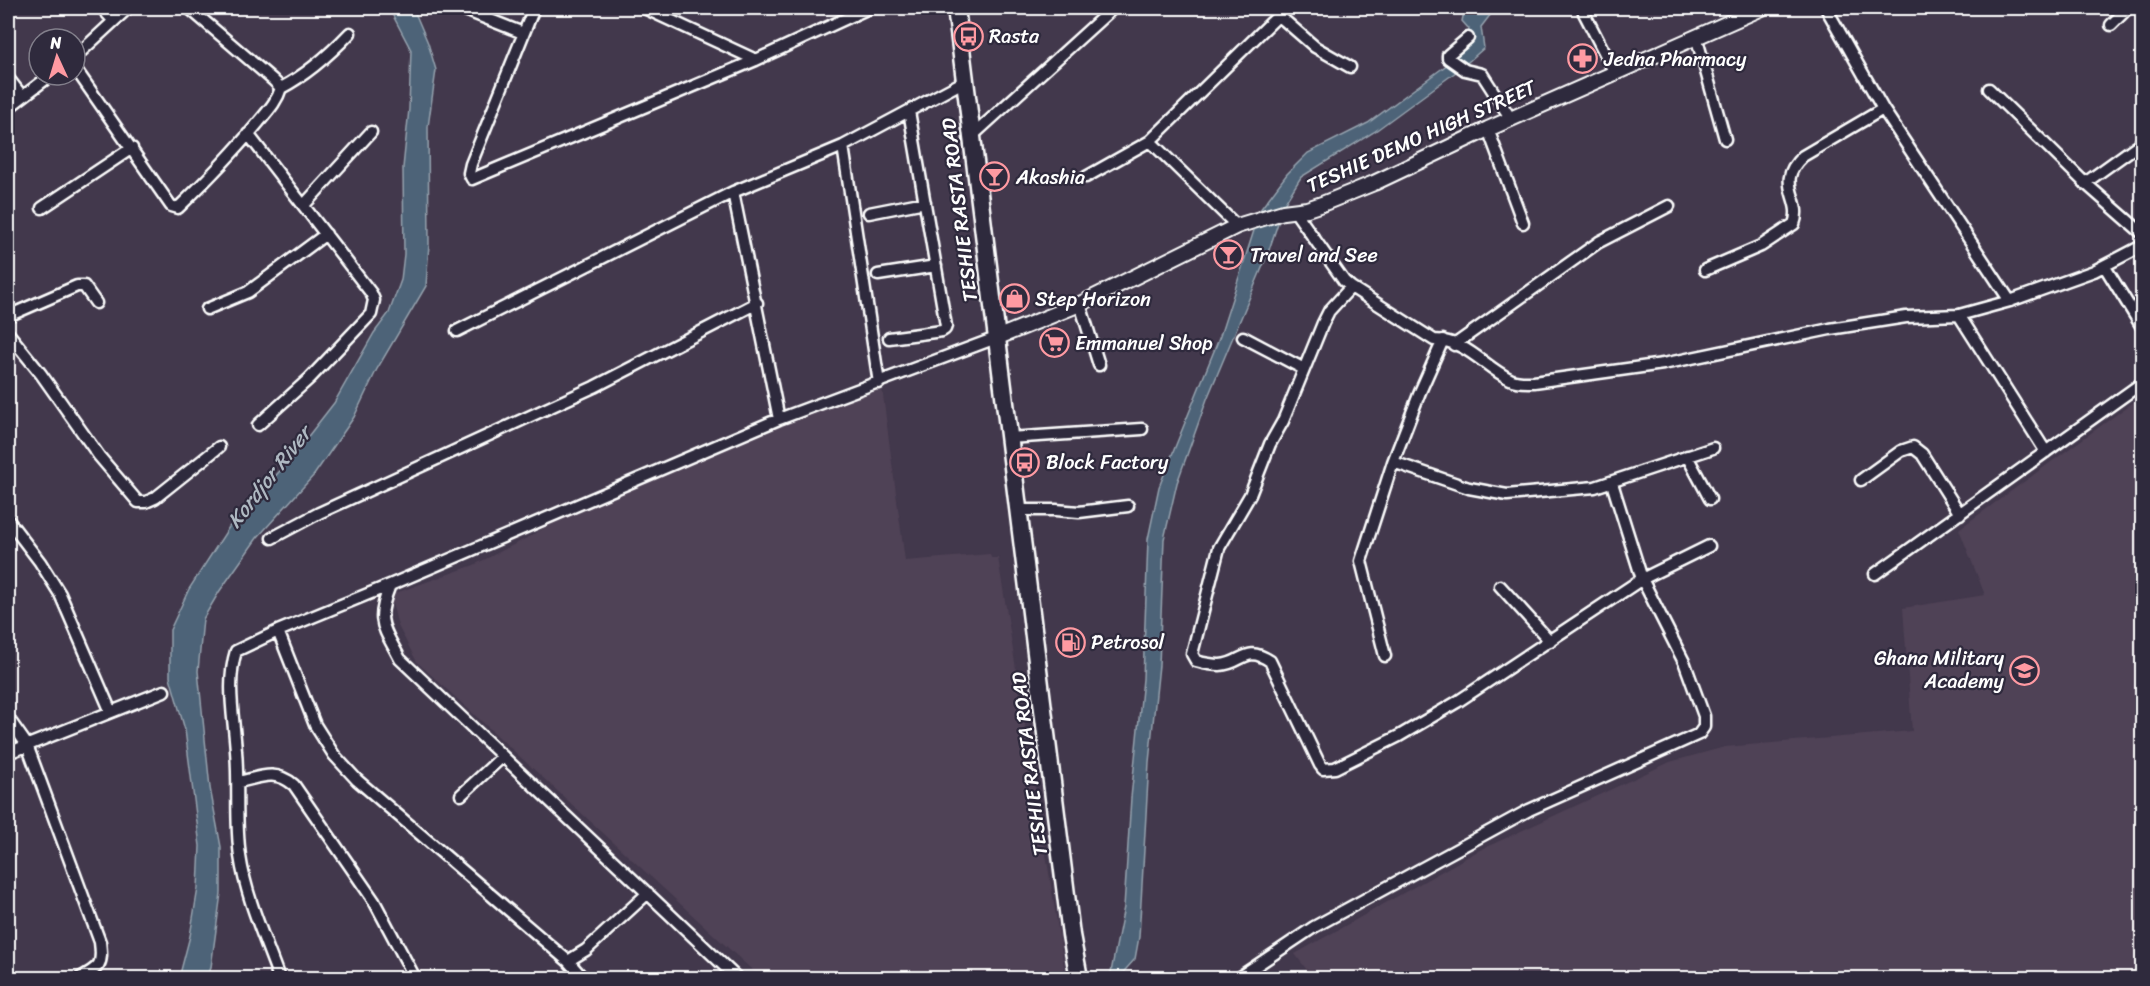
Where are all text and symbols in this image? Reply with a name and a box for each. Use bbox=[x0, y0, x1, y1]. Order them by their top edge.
place label: Rasta bbox=[989, 19, 1040, 54]
bus stop icon: Rasta bbox=[952, 20, 984, 52]
north arrow bbox=[27, 27, 87, 87]
text: N bbox=[48, 28, 63, 57]
place label: Jedna Pharmacy bbox=[1603, 42, 1747, 77]
pharmacy icon: Jedna Pharmacy bbox=[1567, 43, 1599, 75]
street label: TESHIE DEMO HIGH STREET bbox=[1301, 70, 1543, 203]
street label: TESHIE RASTA ROAD bbox=[931, 116, 988, 304]
place label: Akashia bbox=[1015, 160, 1085, 195]
bar icon: Akashia bbox=[979, 161, 1011, 193]
place label: Travel and See bbox=[1250, 238, 1378, 273]
bar icon: Travel and See bbox=[1213, 239, 1245, 271]
place label: Step Horizon bbox=[1035, 282, 1151, 317]
shop icon: Step Horizon bbox=[998, 283, 1030, 315]
place label: Emmanuel Shop bbox=[1075, 326, 1213, 361]
supermarket icon: Emmanuel Shop bbox=[1038, 327, 1070, 359]
water label: Kordjor River bbox=[217, 415, 324, 537]
place label: Block Factory bbox=[1046, 445, 1169, 480]
bus stop icon: Block Factory bbox=[1009, 446, 1041, 478]
place label: Petrosol bbox=[1091, 625, 1166, 660]
fuel station icon: Petrosol bbox=[1054, 626, 1086, 658]
place label: Ghana Military Academy bbox=[1874, 641, 2005, 699]
school or university icon: Ghana Military Academy bbox=[2009, 654, 2041, 686]
street label: TESHIE RASTA ROAD bbox=[1001, 670, 1058, 858]

